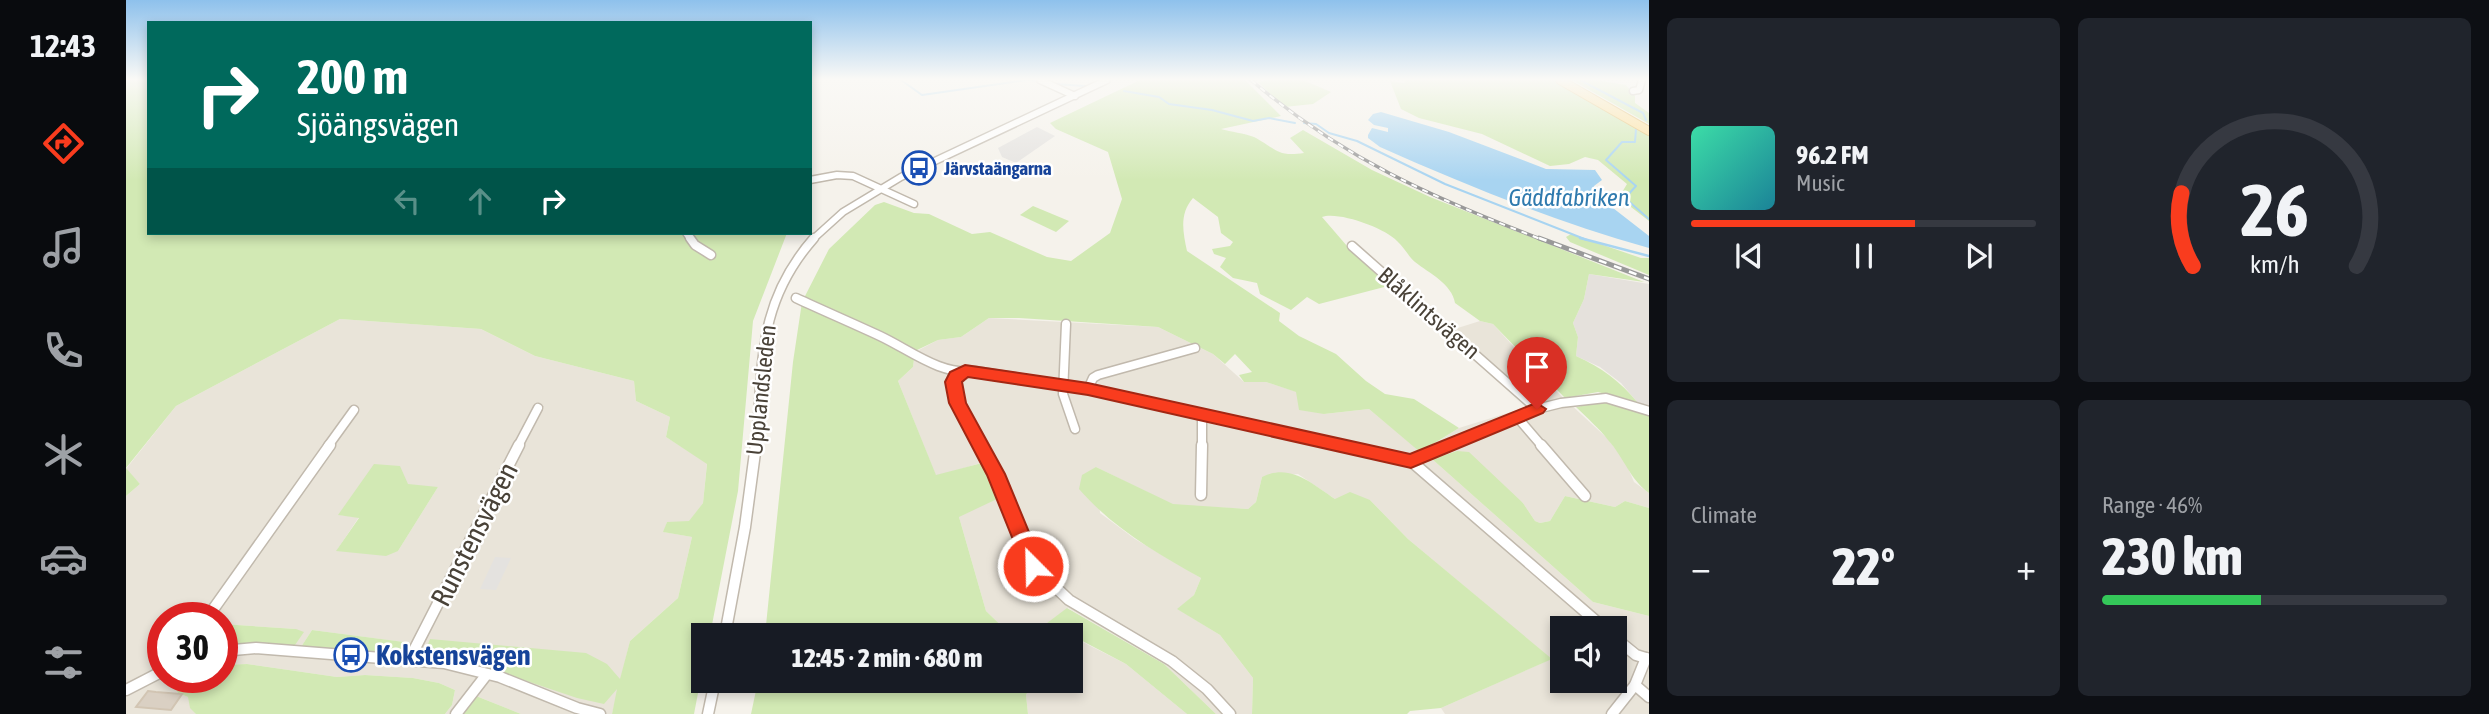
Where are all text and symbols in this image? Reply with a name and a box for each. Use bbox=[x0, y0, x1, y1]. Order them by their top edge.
text: 12:43 bbox=[30, 27, 96, 64]
text: 200 m bbox=[297, 48, 408, 104]
icon: right bbox=[182, 49, 273, 140]
text: Sjöängsvägen bbox=[297, 106, 459, 143]
icon: directions bbox=[39, 119, 88, 168]
text: 96.2 FM bbox=[1796, 140, 1869, 170]
bus stop icon: Järvstaängarna bbox=[900, 149, 938, 187]
place label: Järvstaängarna bbox=[943, 157, 1052, 179]
text: 26 bbox=[2240, 169, 2309, 252]
text: Music bbox=[1796, 170, 1844, 196]
icon: left bbox=[388, 182, 426, 220]
icon: ahead bbox=[461, 182, 499, 220]
icon: right bbox=[534, 182, 572, 220]
water label: Gäddfabriken bbox=[1508, 184, 1630, 211]
icon: music bbox=[39, 223, 88, 272]
icon: previous bbox=[1730, 237, 1768, 275]
icon: pause bbox=[1845, 237, 1883, 275]
icon: next bbox=[1960, 237, 1998, 275]
text: km/h bbox=[2250, 250, 2299, 278]
street label: Blåklintsvägen bbox=[1373, 262, 1485, 364]
street label: Upplandsleden bbox=[741, 323, 781, 457]
icon: phone bbox=[39, 326, 88, 375]
pin bbox=[1507, 337, 1567, 409]
icon: arrive bbox=[1518, 348, 1556, 386]
icon: climate bbox=[39, 430, 88, 479]
street label: Runstensvägen bbox=[424, 457, 524, 611]
text: Range · 46% bbox=[2102, 492, 2202, 518]
text: Climate bbox=[1691, 502, 1757, 528]
text: 230 km bbox=[2102, 526, 2243, 586]
position arrow bbox=[996, 529, 1070, 603]
icon: car bbox=[39, 534, 88, 583]
text: 22° bbox=[1832, 536, 1895, 596]
text: − bbox=[1691, 545, 1711, 588]
text: + bbox=[2016, 545, 2036, 588]
speed limit sign: 30 bbox=[147, 602, 238, 693]
map controls bbox=[1550, 616, 1627, 693]
button: sound bbox=[1550, 616, 1627, 693]
bus stop icon: Kokstensvägen bbox=[332, 636, 370, 674]
icon: filters bbox=[39, 638, 88, 687]
place label: Kokstensvägen bbox=[376, 639, 531, 671]
text: 12:45 · 2 min · 680 m bbox=[792, 643, 982, 673]

